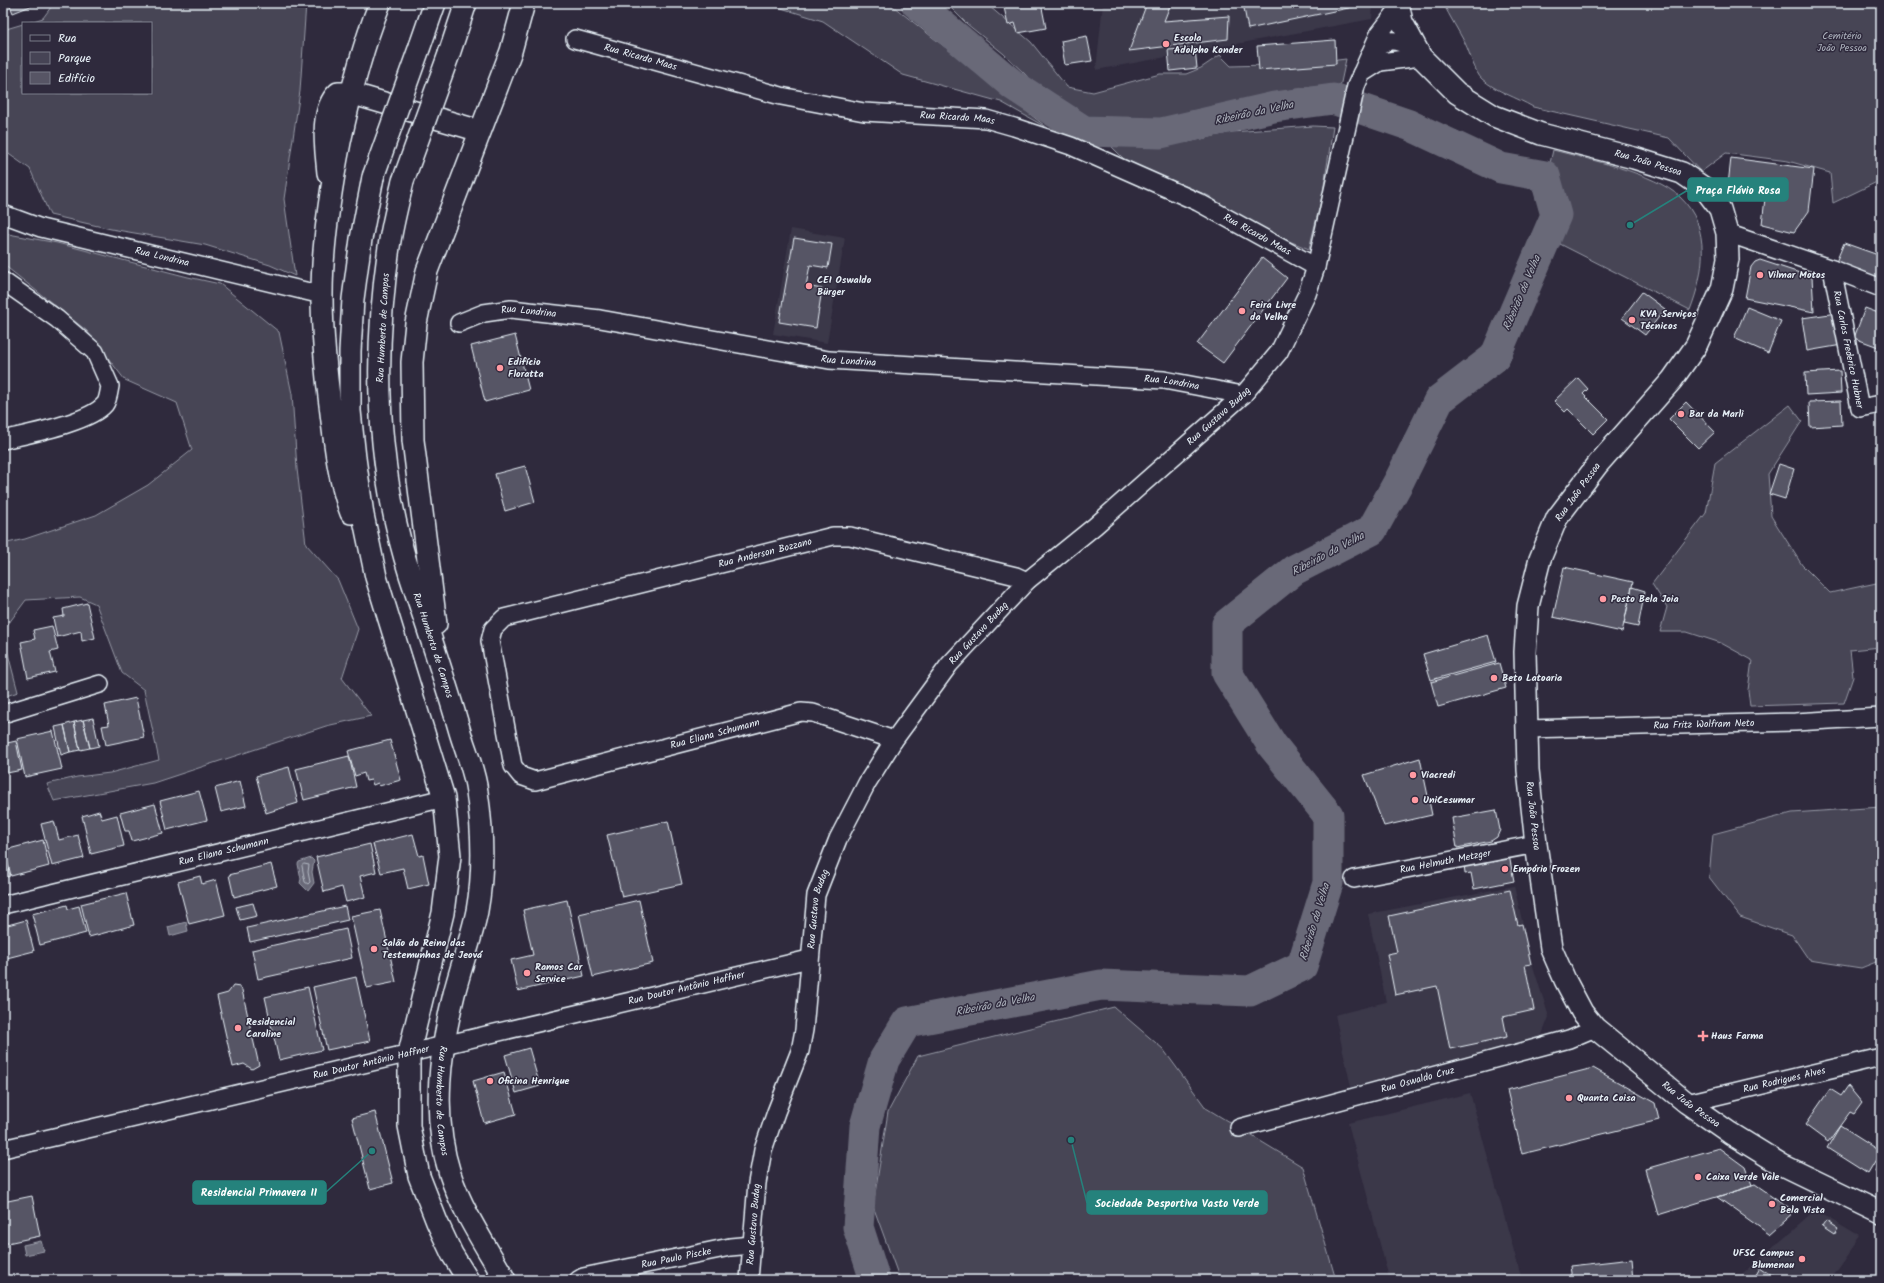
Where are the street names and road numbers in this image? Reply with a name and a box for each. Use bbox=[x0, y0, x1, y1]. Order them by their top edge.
street label: Rua Ricardo Maas bbox=[602, 39, 680, 75]
street label: Rua Ricardo Maas bbox=[920, 107, 998, 129]
street label: Rua João Pessoa bbox=[1613, 145, 1684, 181]
street label: Rua Ricardo Maas bbox=[1220, 209, 1295, 260]
street label: Rua Londrina bbox=[133, 243, 191, 271]
street label: Rua Humberto de Campos bbox=[372, 272, 394, 383]
street label: Rua Carlos Frederico Hubner bbox=[1829, 289, 1868, 410]
street label: Rua Londrina bbox=[500, 301, 557, 322]
street label: Rua Londrina bbox=[820, 351, 877, 371]
street label: Rua Londrina bbox=[1144, 371, 1201, 395]
street label: Rua Gustavo Budag bbox=[1183, 383, 1255, 449]
street label: Rua João Pessoa bbox=[1551, 459, 1605, 525]
street label: Rua Anderson Bozzano bbox=[717, 533, 814, 572]
street label: Rua Humberto de Campos bbox=[408, 590, 458, 701]
street label: Rua Gustavo Budag bbox=[945, 598, 1012, 668]
street label: Rua Eliana Schumann bbox=[668, 714, 762, 754]
street label: Rua Fritz Wolfram Neto bbox=[1653, 715, 1755, 734]
street label: Rua João Pessoa bbox=[1521, 780, 1545, 852]
street label: Rua Eliana Schumann bbox=[177, 833, 270, 870]
street label: Rua Helmuth Metzger bbox=[1398, 845, 1493, 878]
street label: Rua Gustavo Budag bbox=[803, 866, 834, 950]
street label: Rua Doutor Antônio Haffner bbox=[626, 966, 747, 1009]
street label: Rua Doutor Antônio Haffner bbox=[311, 1041, 431, 1084]
street label: Rua Humberto de Campos bbox=[431, 1045, 453, 1158]
street label: Rua Oswaldo Cruz bbox=[1379, 1062, 1457, 1097]
street label: Rua Rodrigues Alves bbox=[1741, 1062, 1828, 1097]
street label: Rua João Pessoa bbox=[1658, 1077, 1724, 1132]
street label: Rua Gustavo Budag bbox=[742, 1183, 765, 1265]
street label: Rua Paulo Piscke bbox=[640, 1243, 713, 1273]

